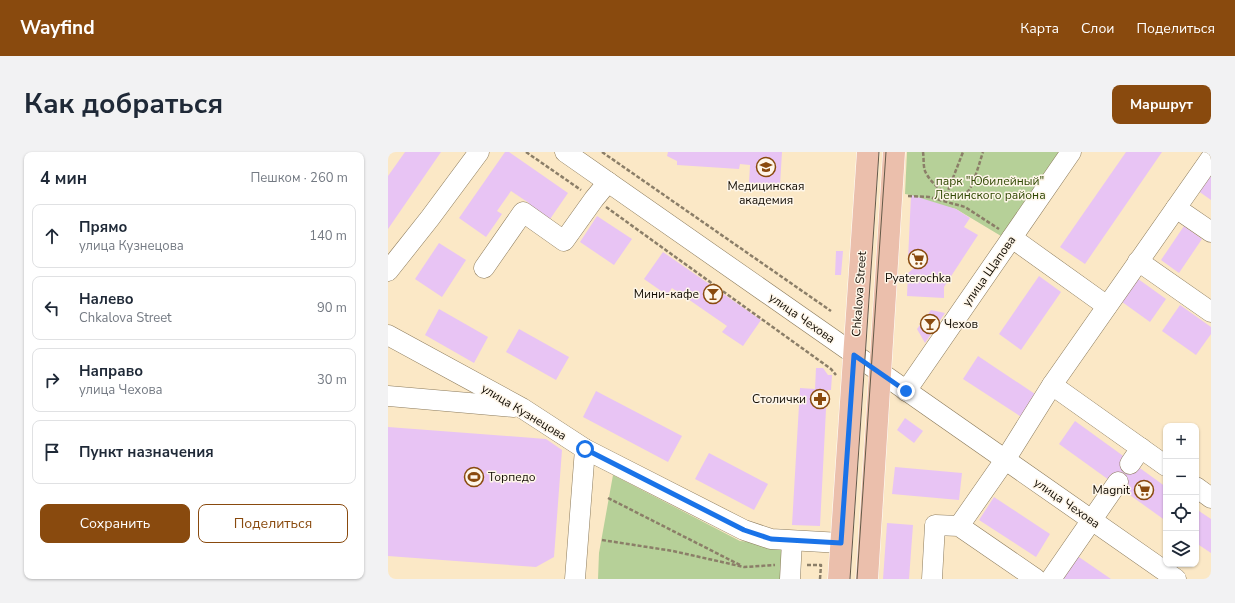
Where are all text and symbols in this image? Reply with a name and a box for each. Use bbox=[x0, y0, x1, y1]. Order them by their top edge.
text: Wayfind bbox=[20, 15, 95, 41]
text: Карта bbox=[1020, 19, 1059, 38]
text: Слои bbox=[1081, 19, 1115, 38]
text: Поделиться bbox=[1137, 19, 1215, 38]
text: Как добраться bbox=[24, 85, 223, 123]
button: Маршрут bbox=[1112, 85, 1211, 124]
school or university icon: Медицинская академия bbox=[755, 156, 777, 178]
text: 4 мин bbox=[40, 167, 87, 190]
text: Пешком · 260 m bbox=[250, 169, 348, 187]
park label: парк "Юбилейный" Ленинского района bbox=[934, 173, 1046, 203]
place label: Медицинская академия bbox=[727, 178, 805, 208]
text: Прямо bbox=[79, 217, 127, 237]
icon: ahead bbox=[41, 225, 63, 247]
text: 140 m bbox=[309, 227, 347, 245]
street label: улица Щапова bbox=[959, 232, 1019, 310]
text: улица Кузнецова bbox=[79, 237, 184, 255]
supermarket icon: Pyaterochka bbox=[907, 248, 929, 270]
street label: Chkalova Street bbox=[848, 250, 870, 337]
place label: Pyaterochka bbox=[885, 270, 951, 286]
bar icon: Мини-кафе bbox=[702, 283, 724, 305]
place label: Мини-кафе bbox=[634, 286, 699, 302]
text: Налево bbox=[79, 289, 134, 309]
street label: улица Чехова bbox=[766, 289, 838, 347]
icon: left bbox=[41, 297, 63, 319]
text: 90 m bbox=[317, 299, 347, 317]
text: Chkalova Street bbox=[79, 309, 172, 327]
bar icon: Чехов bbox=[919, 313, 941, 335]
place label: Чехов bbox=[944, 316, 979, 332]
text: Направо bbox=[79, 361, 143, 381]
icon: right bbox=[41, 369, 63, 391]
text: 30 m bbox=[317, 371, 347, 389]
street label: улица Кузнецова bbox=[478, 380, 570, 444]
text: улица Чехова bbox=[79, 381, 163, 399]
route end bbox=[897, 382, 915, 400]
pharmacy icon: Столички bbox=[809, 388, 831, 410]
place label: Столички bbox=[752, 391, 806, 407]
map controls bbox=[1163, 423, 1199, 567]
button: + bbox=[1163, 423, 1199, 459]
route start bbox=[576, 440, 594, 458]
icon: arrive bbox=[41, 441, 63, 463]
text: Пункт назначения bbox=[79, 442, 214, 462]
button: − bbox=[1163, 459, 1199, 495]
sports icon: Торпедо bbox=[463, 466, 485, 488]
place label: Торпедо bbox=[488, 469, 536, 485]
street label: улица Чехова bbox=[1031, 474, 1103, 532]
supermarket icon: Magnit bbox=[1133, 479, 1155, 501]
place label: Magnit bbox=[1093, 482, 1131, 498]
button: locate bbox=[1163, 495, 1199, 531]
button: Сохранить bbox=[40, 504, 190, 543]
button: Поделиться bbox=[198, 504, 348, 543]
button: layers bbox=[1163, 531, 1199, 567]

